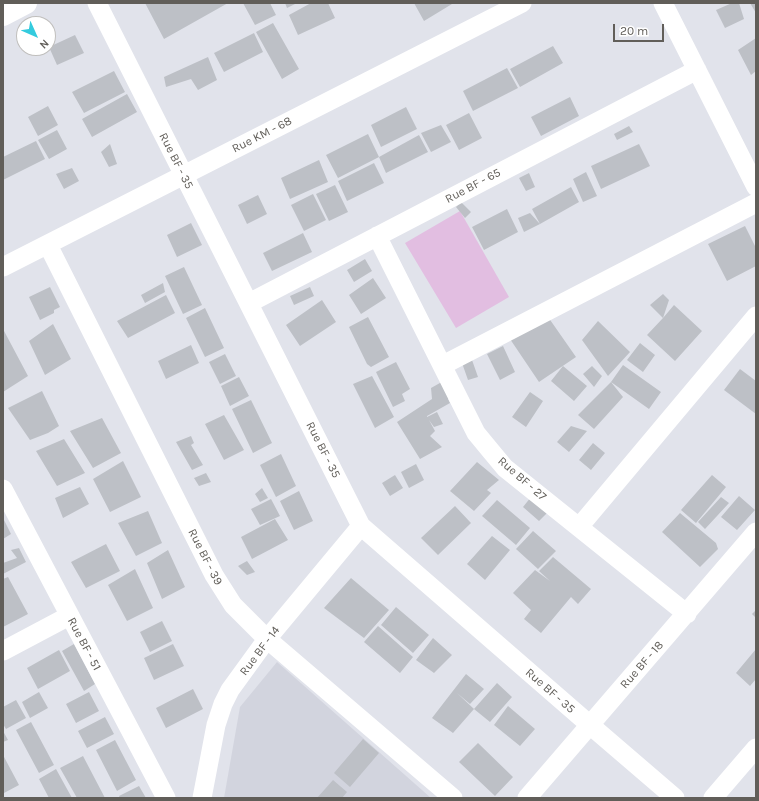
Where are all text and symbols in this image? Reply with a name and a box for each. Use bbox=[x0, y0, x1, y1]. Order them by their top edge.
north arrow bbox=[16, 16, 56, 56]
scale bar bbox=[615, 16, 666, 42]
text: 20 m bbox=[620, 24, 648, 38]
text: N bbox=[37, 37, 52, 52]
street label: Rue KM - 68 bbox=[230, 114, 294, 156]
street label: Rue BF - 35 bbox=[156, 131, 196, 191]
street label: Rue BF - 65 bbox=[443, 165, 503, 207]
street label: Rue BF - 35 bbox=[303, 420, 343, 480]
street label: Rue BF - 27 bbox=[495, 454, 549, 504]
street label: Rue BF - 39 bbox=[185, 526, 225, 588]
street label: Rue BF - 51 bbox=[64, 615, 104, 673]
street label: Rue BF - 14 bbox=[237, 624, 283, 678]
street label: Rue BF - 18 bbox=[617, 638, 667, 692]
street label: Rue BF - 35 bbox=[522, 666, 578, 716]

